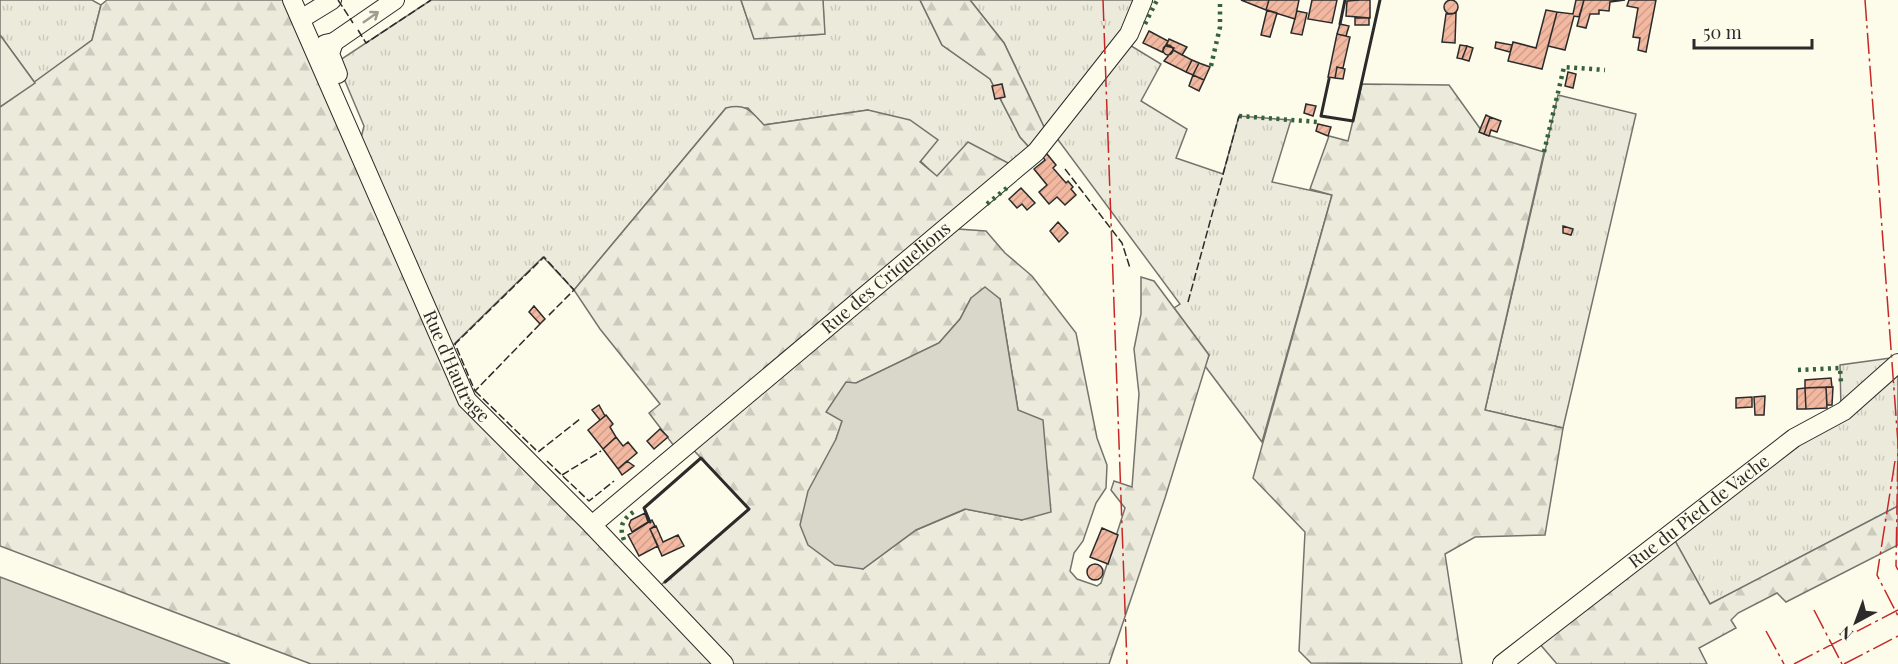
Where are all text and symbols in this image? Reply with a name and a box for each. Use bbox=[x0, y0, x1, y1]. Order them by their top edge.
one-way arrow bbox=[362, 11, 378, 23]
scale bar bbox=[1694, 12, 1812, 50]
text: 50 m bbox=[1703, 20, 1742, 44]
street label: Rue des Criquelions bbox=[815, 216, 955, 339]
street label: Rue d'Hautrage bbox=[418, 306, 496, 427]
street label: Rue du Pied de Vache bbox=[1623, 449, 1774, 573]
north arrow bbox=[1826, 592, 1886, 652]
text: N bbox=[1834, 622, 1857, 645]

